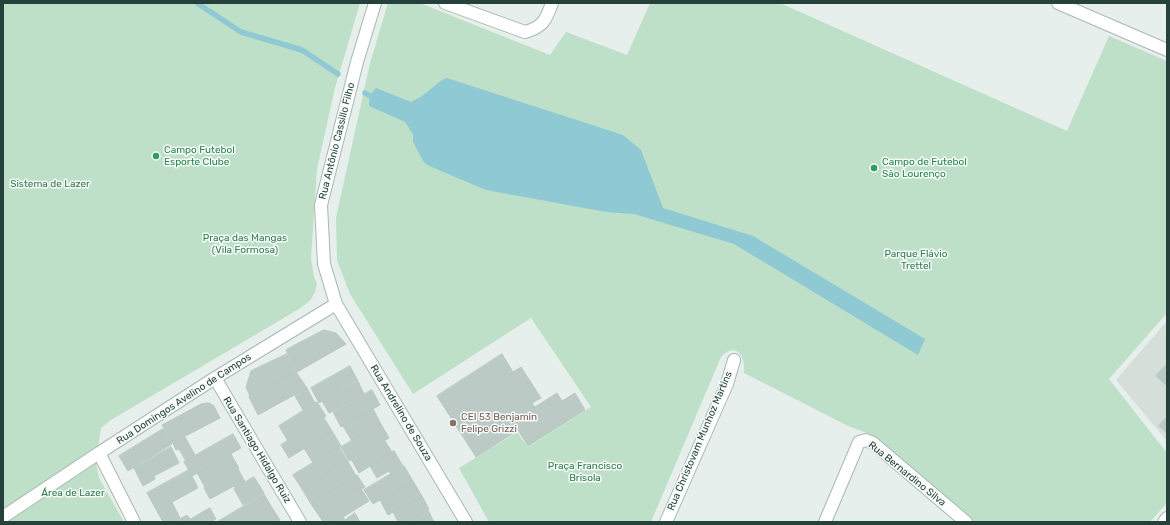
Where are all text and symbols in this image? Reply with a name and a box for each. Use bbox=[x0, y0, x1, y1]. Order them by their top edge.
street label: Rua Antônio Cassillo Filho bbox=[317, 81, 357, 201]
place label: Campo Futebol Esporte Clube bbox=[164, 144, 235, 168]
marker: Campo Futebol Esporte Clube bbox=[151, 151, 161, 161]
place label: Campo de Futebol São Lourenço bbox=[882, 156, 967, 180]
marker: Campo de Futebol São Lourenço bbox=[869, 163, 879, 173]
park label: Sistema de Lazer bbox=[10, 178, 90, 190]
park label: Praça das Mangas (Vila Formosa) bbox=[203, 232, 287, 256]
park label: Parque Flávio Trettel bbox=[885, 248, 947, 272]
street label: Rua Domingos Avelino de Campos bbox=[114, 351, 254, 447]
street label: Rua Andrelino de Souza bbox=[367, 363, 435, 463]
street label: Rua Christovam Munhoz Martins bbox=[665, 369, 735, 513]
street label: Rua Santiago Hidalgo Ruiz bbox=[220, 395, 294, 505]
place label: CEI 53 Benjamin Felipe Grizzi bbox=[461, 411, 537, 434]
marker: CEI 53 Benjamin Felipe Grizzi bbox=[448, 418, 458, 428]
street label: Rua Bernardino Silva bbox=[866, 439, 948, 509]
park label: Praça Francisco Brisola bbox=[548, 460, 622, 484]
park label: Área de Lazer bbox=[41, 487, 105, 499]

